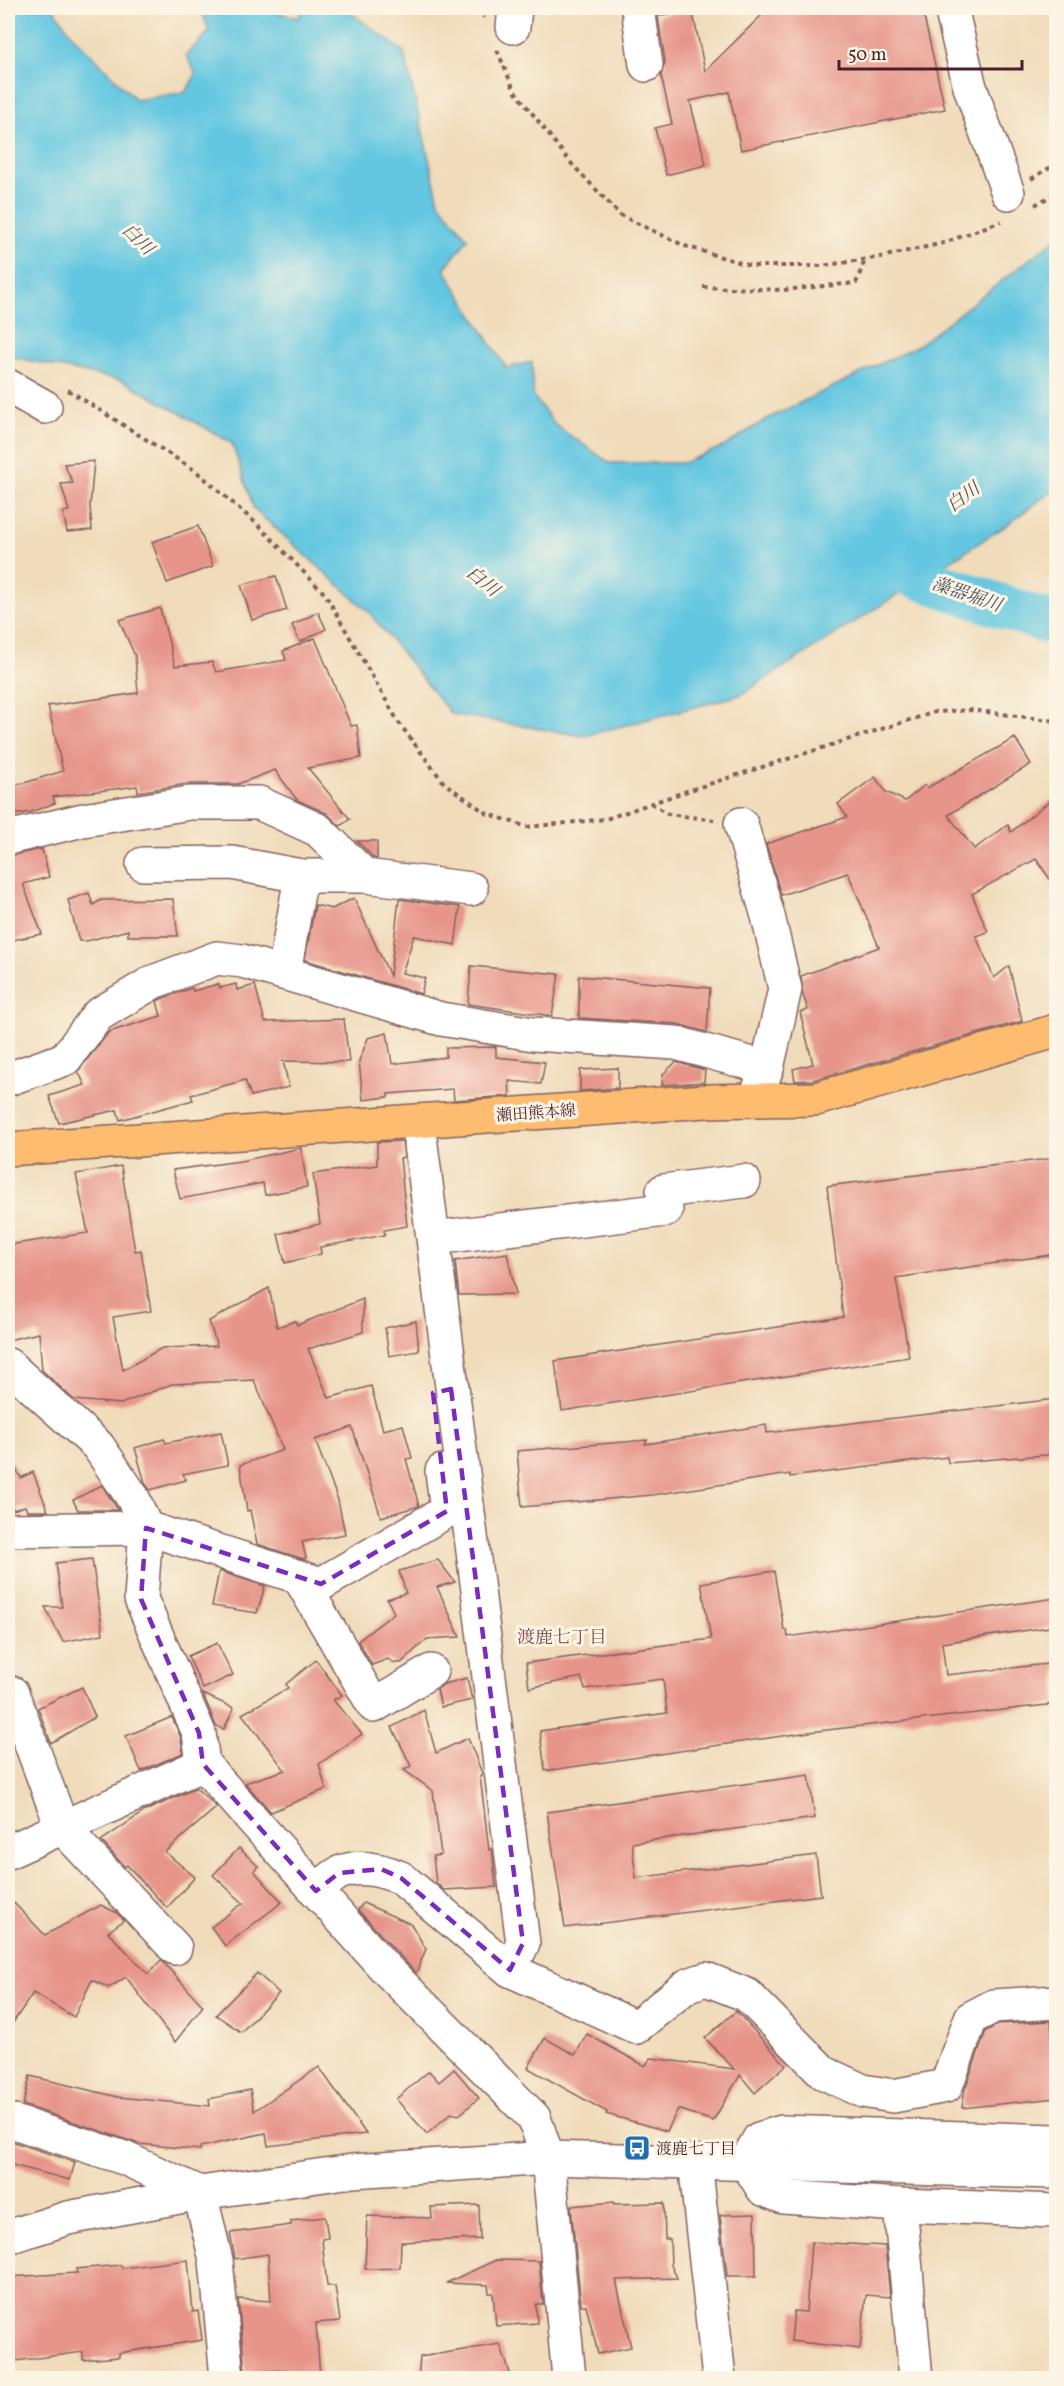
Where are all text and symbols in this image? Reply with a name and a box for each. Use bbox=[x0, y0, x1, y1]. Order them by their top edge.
scale bar bbox=[839, 33, 1022, 71]
text: 50 m bbox=[848, 43, 887, 68]
water label: 白川 bbox=[115, 219, 160, 263]
water label: 白川 bbox=[942, 476, 987, 519]
water label: 白川 bbox=[460, 561, 505, 604]
water label: 藻器堀川 bbox=[928, 572, 1007, 620]
street label: 瀬田熊本線 bbox=[495, 1100, 577, 1128]
district label: 渡鹿七丁目 bbox=[517, 1626, 607, 1651]
bus stop icon: 渡鹿七丁目 bbox=[622, 2133, 652, 2163]
place label: 渡鹿七丁目 bbox=[656, 2139, 736, 2161]

